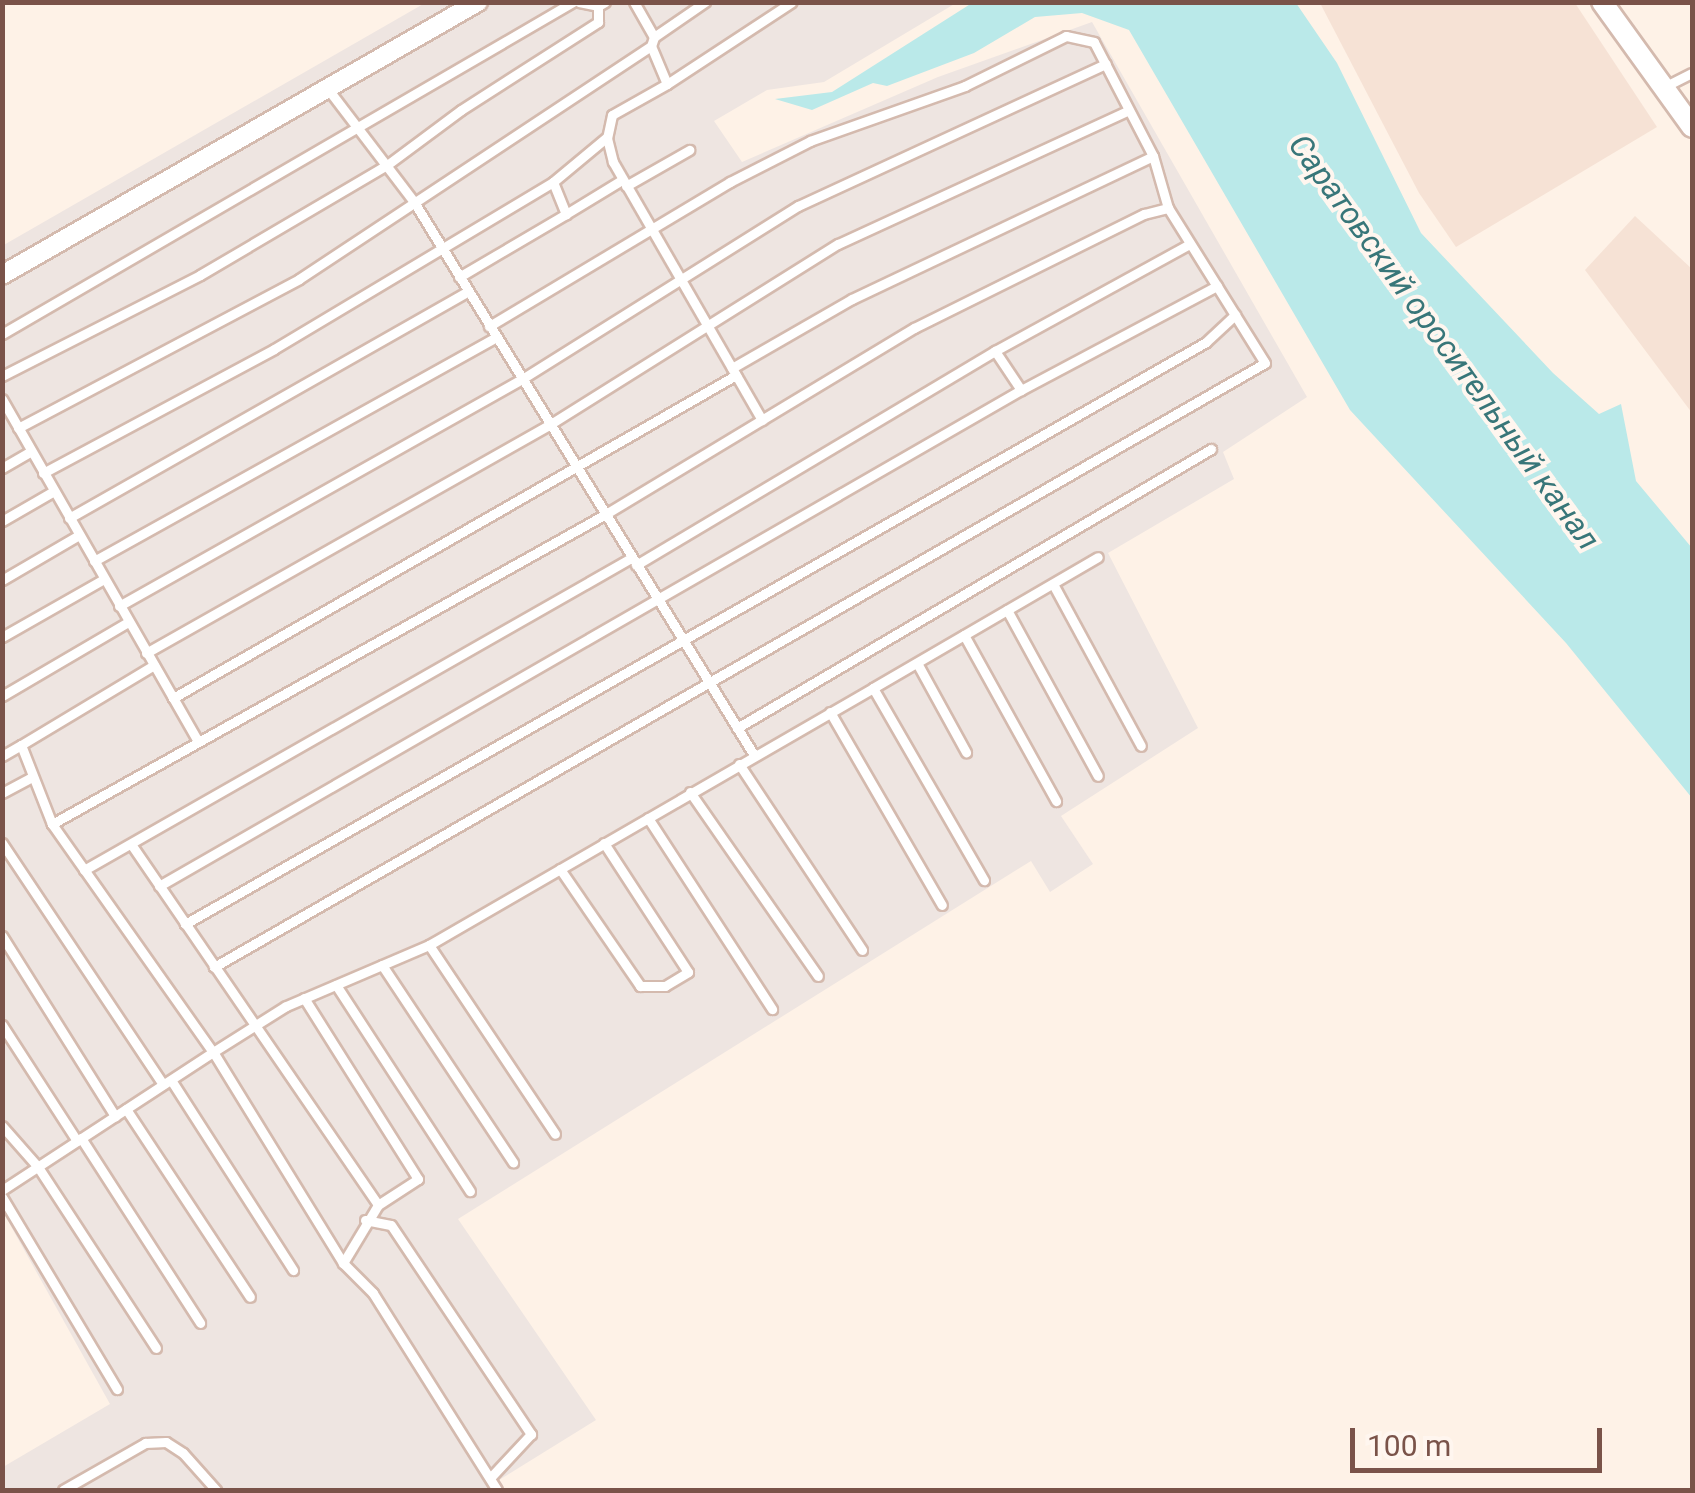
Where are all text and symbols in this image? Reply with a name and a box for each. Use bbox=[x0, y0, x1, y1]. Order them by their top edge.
water label: Саратовский оросительный канал bbox=[1280, 127, 1608, 557]
scale bar bbox=[1355, 1408, 1608, 1470]
text: 100 m bbox=[1367, 1428, 1451, 1463]

